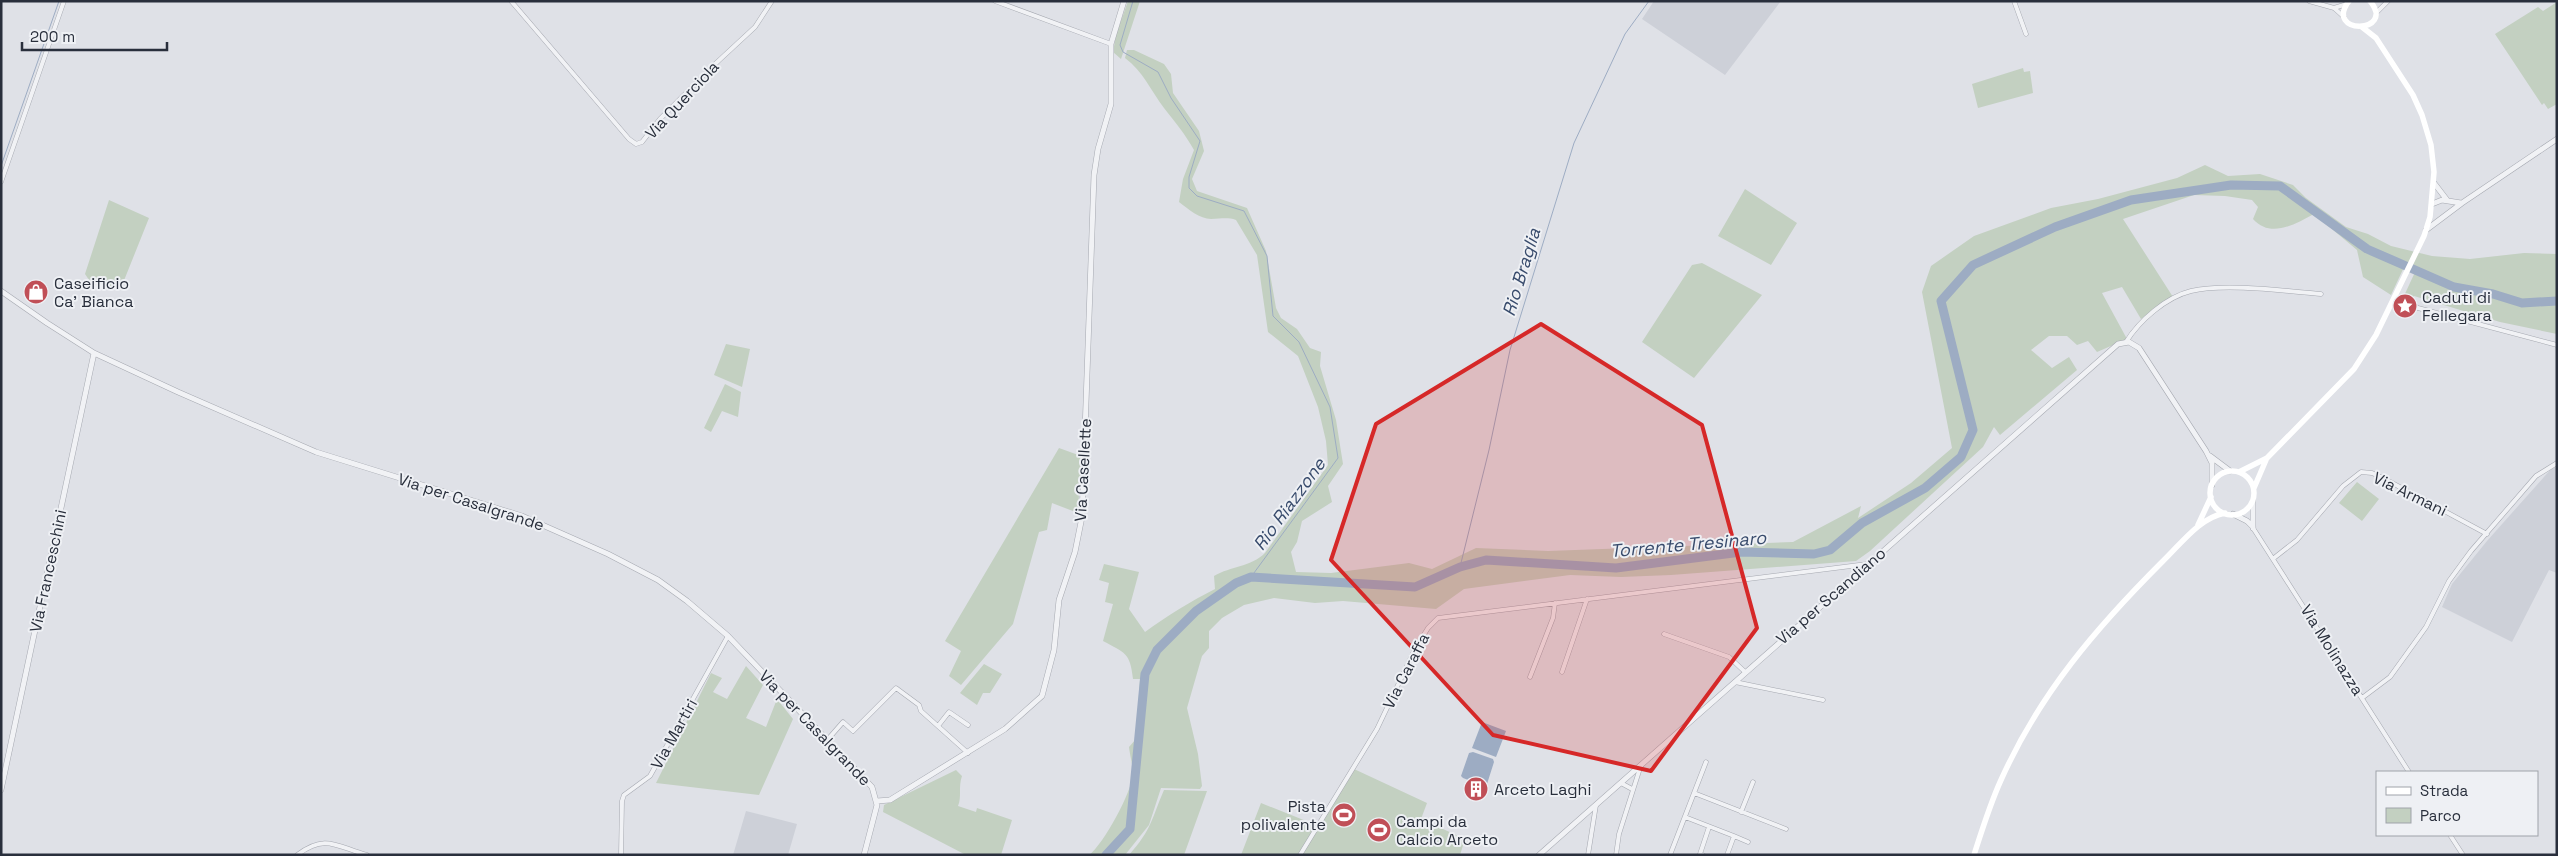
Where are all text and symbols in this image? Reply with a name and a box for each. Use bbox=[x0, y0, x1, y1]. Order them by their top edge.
scale bar bbox=[22, 20, 168, 52]
text: 200 m bbox=[30, 27, 75, 46]
street label: Via Querciola bbox=[640, 57, 724, 143]
water label: Rio Braglia bbox=[1497, 225, 1545, 319]
place label: Caseificio Ca' Bianca bbox=[54, 273, 133, 312]
shop icon: Caseificio Ca' Bianca bbox=[23, 279, 49, 305]
place label: Caduti di Fellegara bbox=[2422, 287, 2492, 326]
place icon: Caduti di Fellegara bbox=[2392, 293, 2418, 319]
street label: Via Casellette bbox=[1070, 418, 1096, 522]
water label: Rio Riazzone bbox=[1248, 452, 1331, 555]
street label: Via Armani bbox=[2370, 467, 2450, 521]
street label: Via per Casalgrande bbox=[395, 468, 547, 536]
street label: Via Franceschini bbox=[25, 508, 71, 634]
water label: Torrente Tresinaro bbox=[1609, 526, 1768, 562]
street label: Via per Scandiano bbox=[1772, 543, 1890, 649]
street label: Via Molinazza bbox=[2296, 601, 2368, 699]
street label: Via Caraffa bbox=[1378, 630, 1434, 712]
street label: Via per Casalgrande bbox=[754, 666, 876, 790]
street label: Via Martiri bbox=[646, 695, 702, 773]
legend bbox=[2376, 771, 2538, 836]
building icon: Arceto Laghi bbox=[1463, 776, 1489, 802]
place label: Arceto Laghi bbox=[1494, 779, 1591, 800]
text: Strada bbox=[2420, 781, 2469, 800]
place label: Pista polivalente bbox=[1241, 796, 1326, 835]
sports icon: Pista polivalente bbox=[1331, 802, 1357, 828]
text: Parco bbox=[2420, 806, 2461, 825]
place label: Campi da Calcio Arceto bbox=[1396, 811, 1498, 850]
sports icon: Campi da Calcio Arceto bbox=[1366, 817, 1392, 843]

